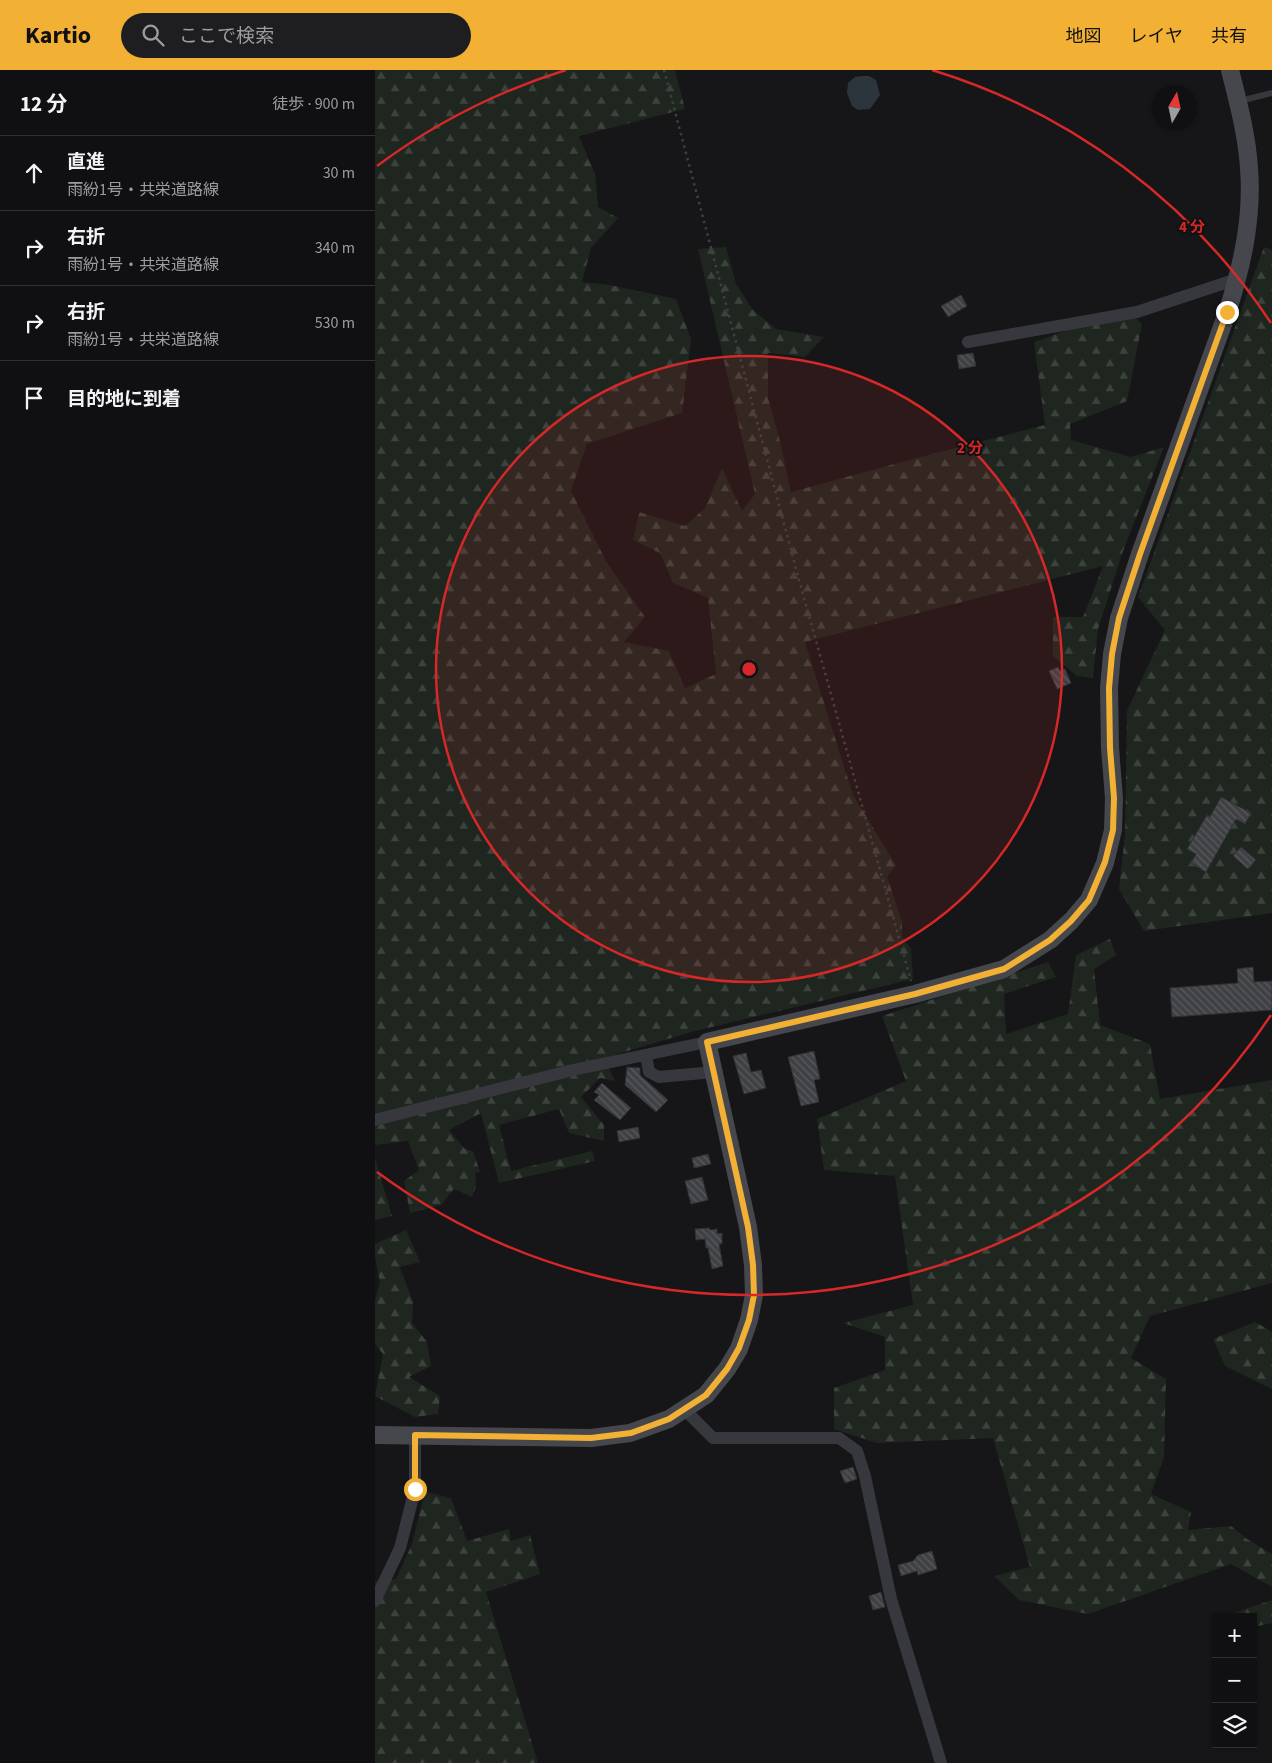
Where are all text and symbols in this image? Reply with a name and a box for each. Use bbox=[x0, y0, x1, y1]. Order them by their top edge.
search box bbox=[121, 13, 471, 58]
text: Kartio bbox=[25, 18, 91, 53]
icon: search bbox=[139, 21, 167, 49]
text: ここで検索 bbox=[179, 23, 274, 50]
text: 地図 bbox=[1066, 24, 1102, 49]
text: レイヤ bbox=[1130, 24, 1183, 49]
text: 共有 bbox=[1211, 24, 1247, 49]
north arrow bbox=[1152, 85, 1197, 130]
text: 12 分 bbox=[20, 89, 67, 119]
text: 徒歩 · 900 m bbox=[272, 93, 355, 115]
text: 直進 bbox=[67, 149, 105, 176]
icon: ahead bbox=[20, 159, 48, 187]
text: 30 m bbox=[323, 162, 355, 184]
text: 雨紛1号・共栄道路線 bbox=[67, 179, 219, 201]
text: 4 分 bbox=[1179, 217, 1205, 238]
text: 右折 bbox=[67, 224, 105, 251]
icon: right bbox=[20, 234, 48, 262]
text: 340 m bbox=[315, 237, 355, 259]
text: 雨紛1号・共栄道路線 bbox=[67, 254, 219, 276]
text: 右折 bbox=[67, 299, 105, 326]
route end bbox=[1216, 301, 1239, 324]
icon: right bbox=[20, 309, 48, 337]
text: 530 m bbox=[315, 312, 355, 334]
text: 雨紛1号・共栄道路線 bbox=[67, 329, 219, 351]
icon: arrive bbox=[20, 384, 48, 412]
text: 目的地に到着 bbox=[67, 386, 181, 413]
text: 2 分 bbox=[957, 438, 983, 459]
centre of rings bbox=[740, 660, 758, 678]
route start bbox=[404, 1478, 427, 1501]
map controls bbox=[1212, 1613, 1257, 1748]
button: + bbox=[1212, 1613, 1257, 1658]
button: − bbox=[1212, 1658, 1257, 1703]
button: layers bbox=[1212, 1703, 1257, 1748]

